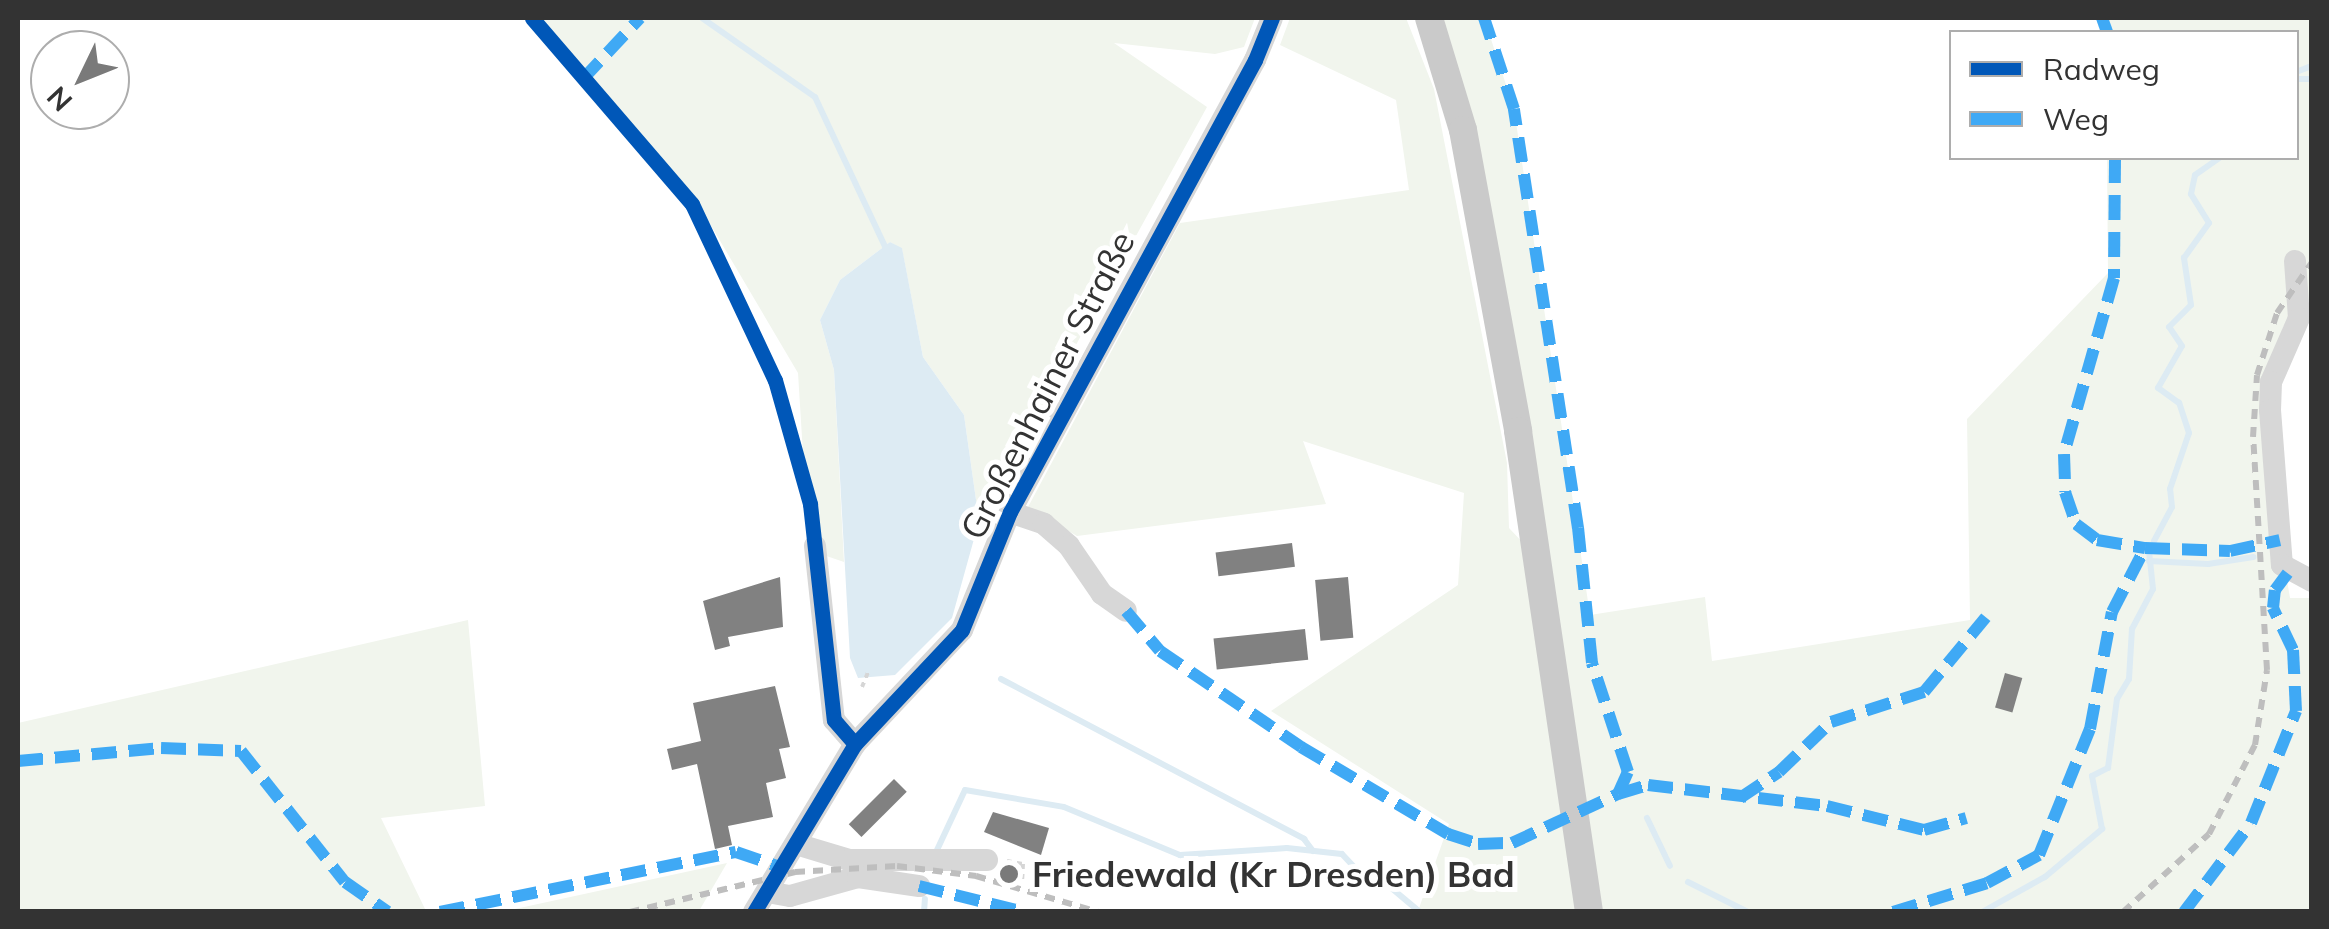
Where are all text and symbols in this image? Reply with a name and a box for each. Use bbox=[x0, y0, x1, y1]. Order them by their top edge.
north arrow bbox=[30, 30, 130, 130]
legend bbox=[1949, 30, 2299, 160]
text: Radweg bbox=[2043, 50, 2160, 88]
text: N bbox=[39, 80, 79, 119]
text: Weg bbox=[2043, 100, 2109, 138]
street label: Großenhainer Straße bbox=[951, 224, 1143, 546]
place label: Friedewald (Kr Dresden) Bad bbox=[1032, 853, 1515, 895]
marker: Friedewald (Kr Dresden) Bad bbox=[996, 861, 1022, 887]

